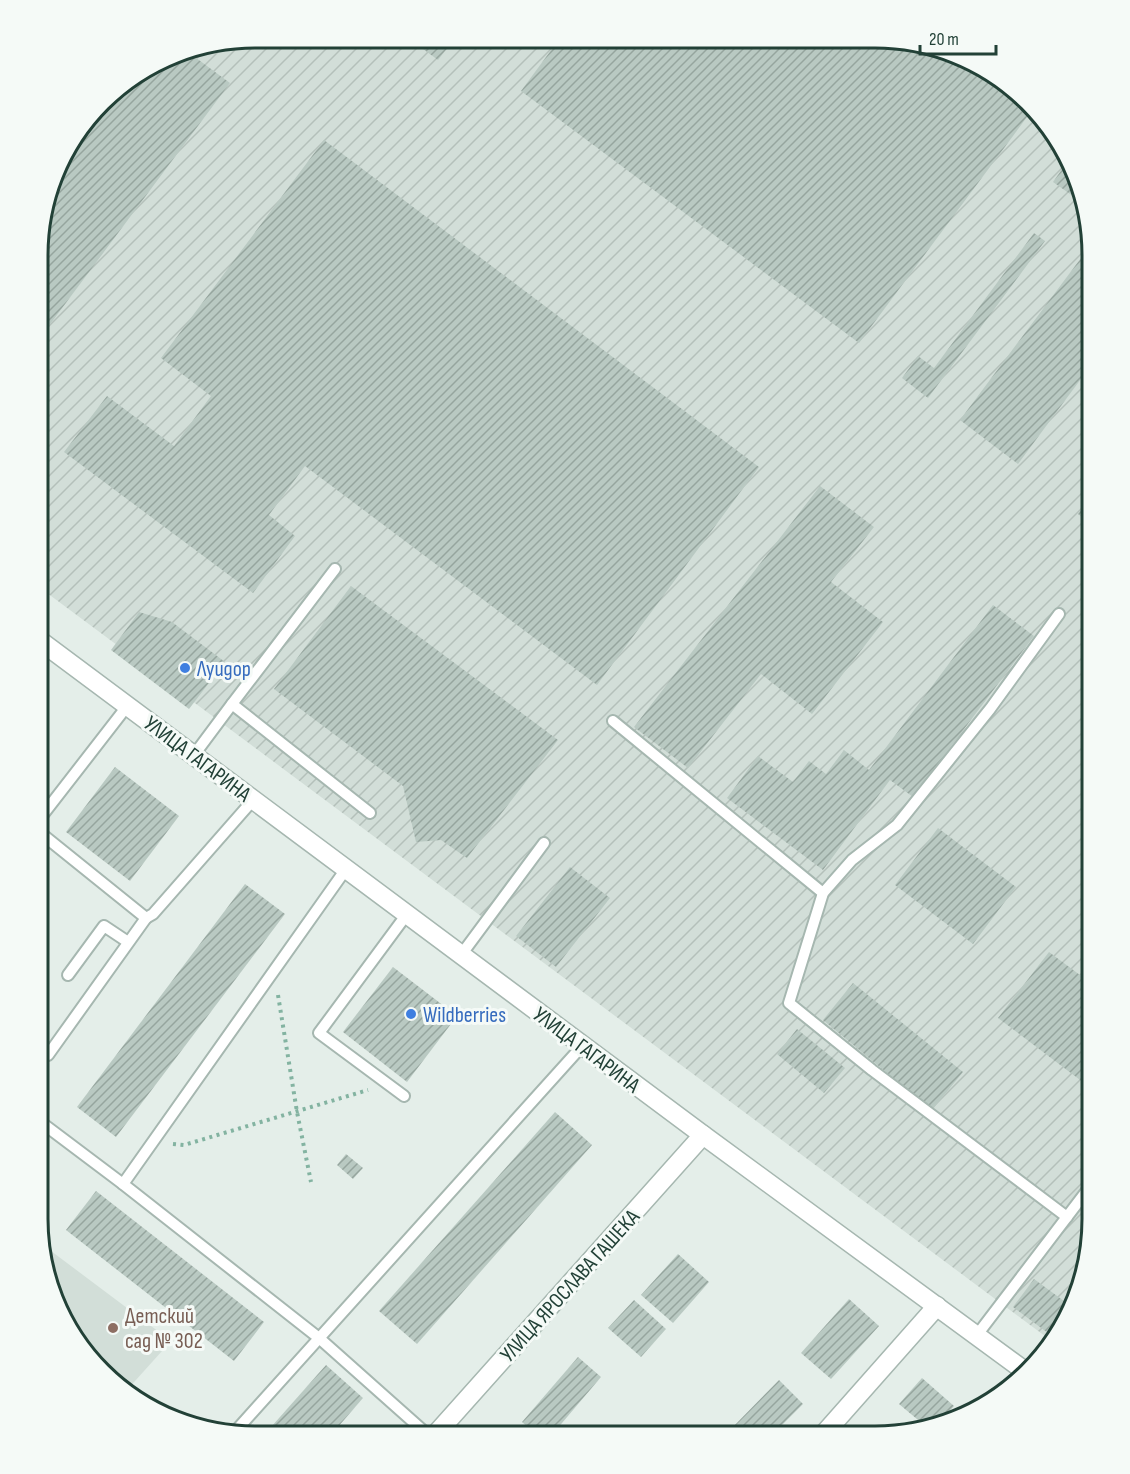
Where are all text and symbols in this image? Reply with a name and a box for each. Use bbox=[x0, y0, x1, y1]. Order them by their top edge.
scale bar bbox=[920, 18, 996, 56]
text: 20 m bbox=[929, 29, 959, 50]
place label: Луидор bbox=[196, 656, 251, 683]
marker: Луидор bbox=[178, 661, 192, 675]
street label: УЛИЦА ГАГАРИНА bbox=[138, 710, 256, 809]
street label: УЛИЦА ГАГАРИНА bbox=[527, 1001, 645, 1100]
place label: Wildberries bbox=[423, 1002, 506, 1029]
marker: Wildberries bbox=[404, 1007, 418, 1021]
street label: УЛИЦА ЯРОСЛАВА ГАШЕКА bbox=[495, 1204, 646, 1368]
place label: Детский сад № 302 bbox=[125, 1303, 203, 1355]
marker: Детский сад № 302 bbox=[106, 1321, 120, 1335]

